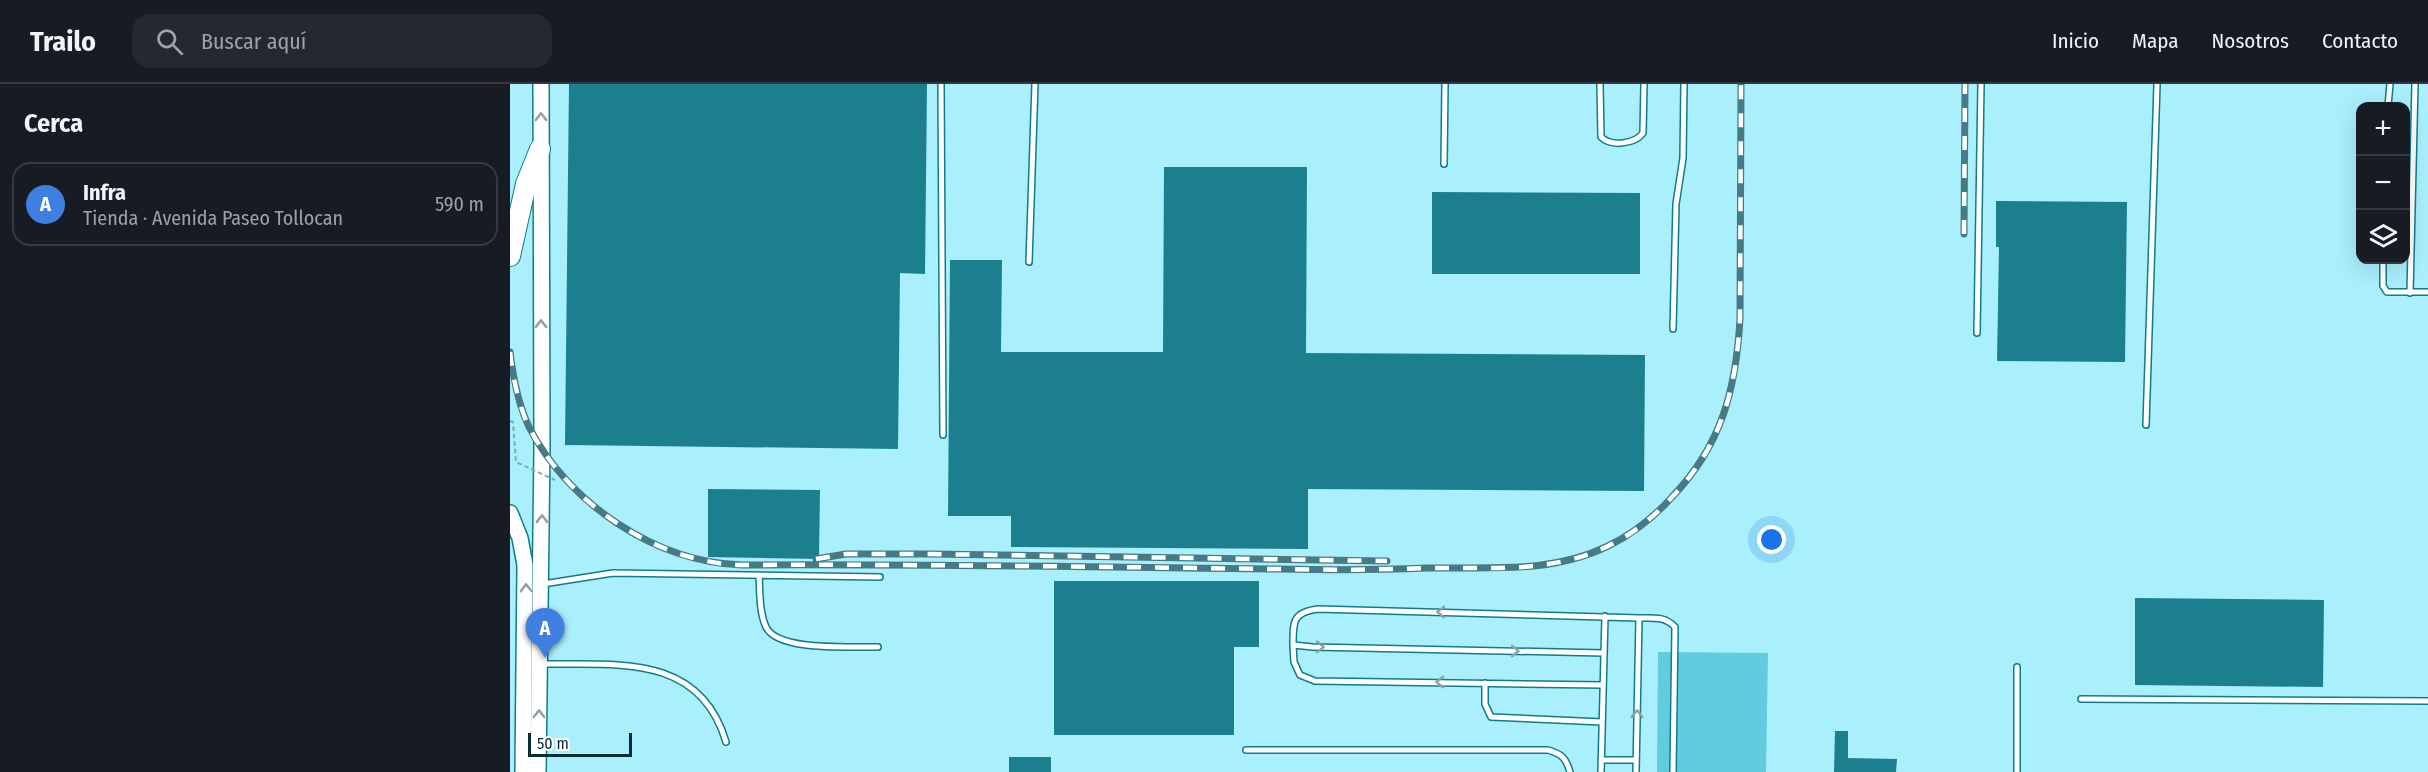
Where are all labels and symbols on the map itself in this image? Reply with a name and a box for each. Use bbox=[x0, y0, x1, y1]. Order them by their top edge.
one-way arrow bbox=[535, 112, 547, 121]
one-way arrow bbox=[535, 319, 548, 328]
one-way arrow bbox=[535, 514, 548, 523]
your location bbox=[1757, 525, 1786, 554]
one-way arrow bbox=[520, 583, 532, 592]
one-way arrow bbox=[1437, 606, 1446, 618]
pin: A bbox=[525, 608, 564, 658]
one-way arrow bbox=[1316, 640, 1325, 653]
one-way arrow bbox=[1511, 645, 1520, 657]
one-way arrow bbox=[1435, 676, 1444, 689]
one-way arrow bbox=[533, 709, 545, 718]
one-way arrow bbox=[1631, 709, 1644, 718]
scale bar bbox=[528, 730, 632, 758]

